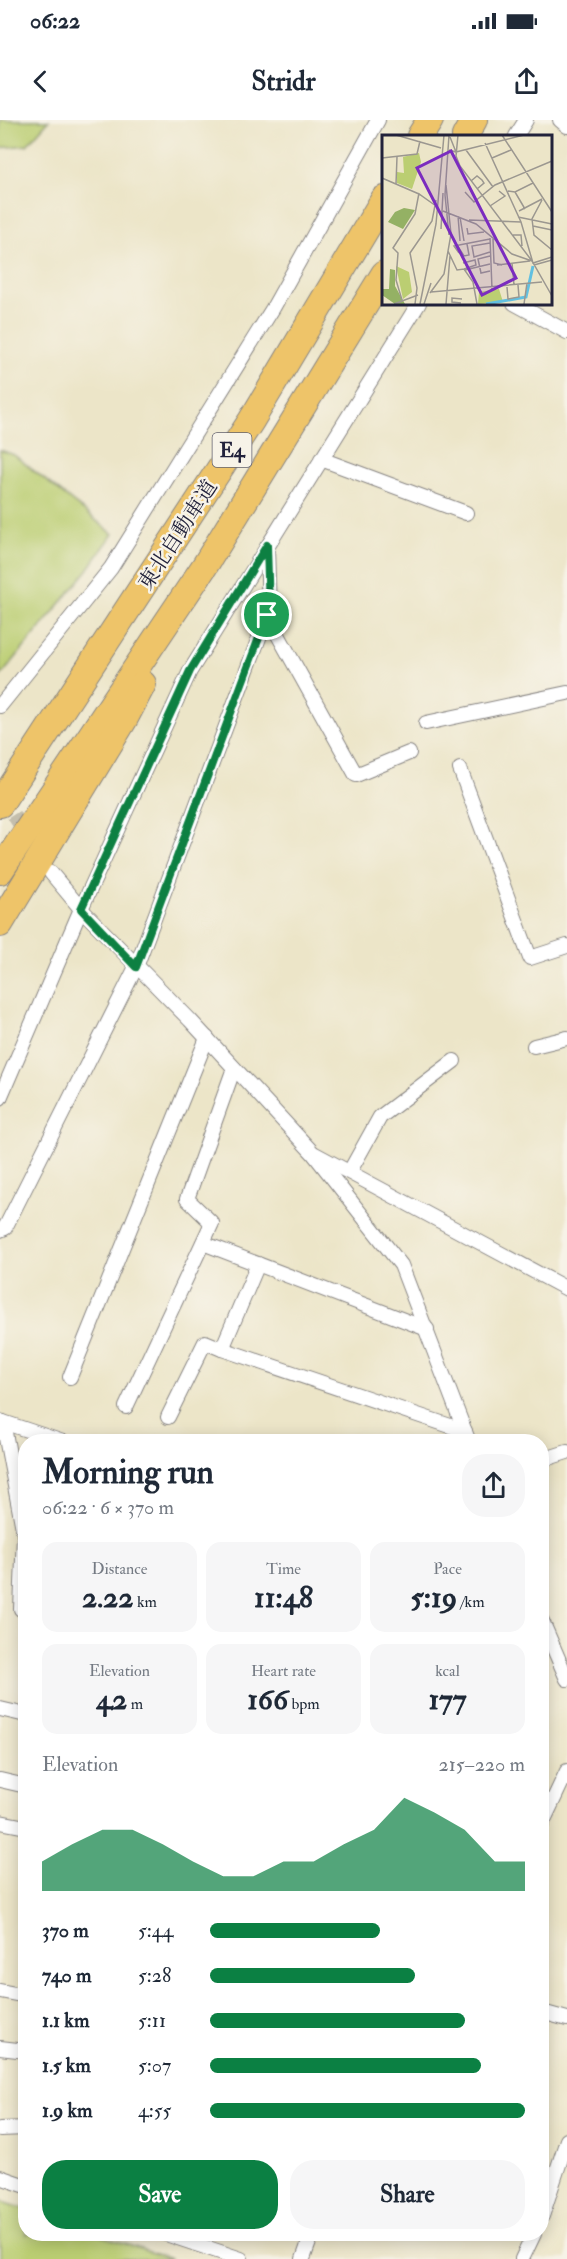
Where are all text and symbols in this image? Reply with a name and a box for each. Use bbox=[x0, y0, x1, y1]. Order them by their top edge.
text: 06:22 bbox=[30, 7, 80, 35]
icon: back bbox=[24, 65, 57, 98]
text: Stridr bbox=[251, 65, 316, 98]
icon: share bbox=[510, 65, 543, 98]
inset map bbox=[382, 135, 552, 304]
road number: E4 bbox=[212, 433, 252, 467]
street label: 東北自動車道 bbox=[132, 475, 224, 595]
pin bbox=[241, 589, 292, 640]
icon: arrive bbox=[250, 598, 283, 631]
text: Morning run bbox=[42, 1452, 214, 1493]
button: share bbox=[462, 1454, 525, 1517]
text: 06:22 · 6 × 370 m bbox=[42, 1495, 174, 1520]
text: Distance bbox=[92, 1559, 147, 1579]
text: Time bbox=[266, 1559, 301, 1579]
text: Pace bbox=[433, 1559, 462, 1579]
text: 2.22 bbox=[82, 1579, 134, 1616]
text: 11:48 bbox=[254, 1579, 313, 1616]
text: 5:19 bbox=[410, 1579, 457, 1616]
text: km bbox=[134, 1592, 157, 1612]
text: /km bbox=[457, 1592, 485, 1612]
text: Elevation bbox=[89, 1661, 150, 1681]
text: Heart rate bbox=[251, 1661, 316, 1681]
text: kcal bbox=[435, 1661, 460, 1681]
text: 42 bbox=[96, 1681, 127, 1718]
text: 166 bbox=[247, 1681, 288, 1718]
text: 177 bbox=[428, 1681, 467, 1718]
text: m bbox=[127, 1694, 143, 1714]
text: bpm bbox=[288, 1694, 320, 1714]
text: Elevation bbox=[42, 1752, 118, 1777]
text: 215–220 m bbox=[439, 1752, 525, 1777]
text: 370 m bbox=[42, 1918, 89, 1943]
text: 5:44 bbox=[138, 1918, 173, 1943]
text: 740 m bbox=[42, 1963, 91, 1988]
text: 5:28 bbox=[138, 1963, 171, 1988]
text: 1.1 km bbox=[42, 2008, 89, 2033]
text: 5:11 bbox=[138, 2008, 166, 2033]
text: 1.5 km bbox=[42, 2053, 91, 2078]
text: 5:07 bbox=[138, 2053, 171, 2078]
text: 1.9 km bbox=[42, 2098, 93, 2123]
text: 4:55 bbox=[138, 2098, 171, 2123]
button: Save bbox=[42, 2160, 278, 2229]
button: Share bbox=[290, 2160, 525, 2229]

